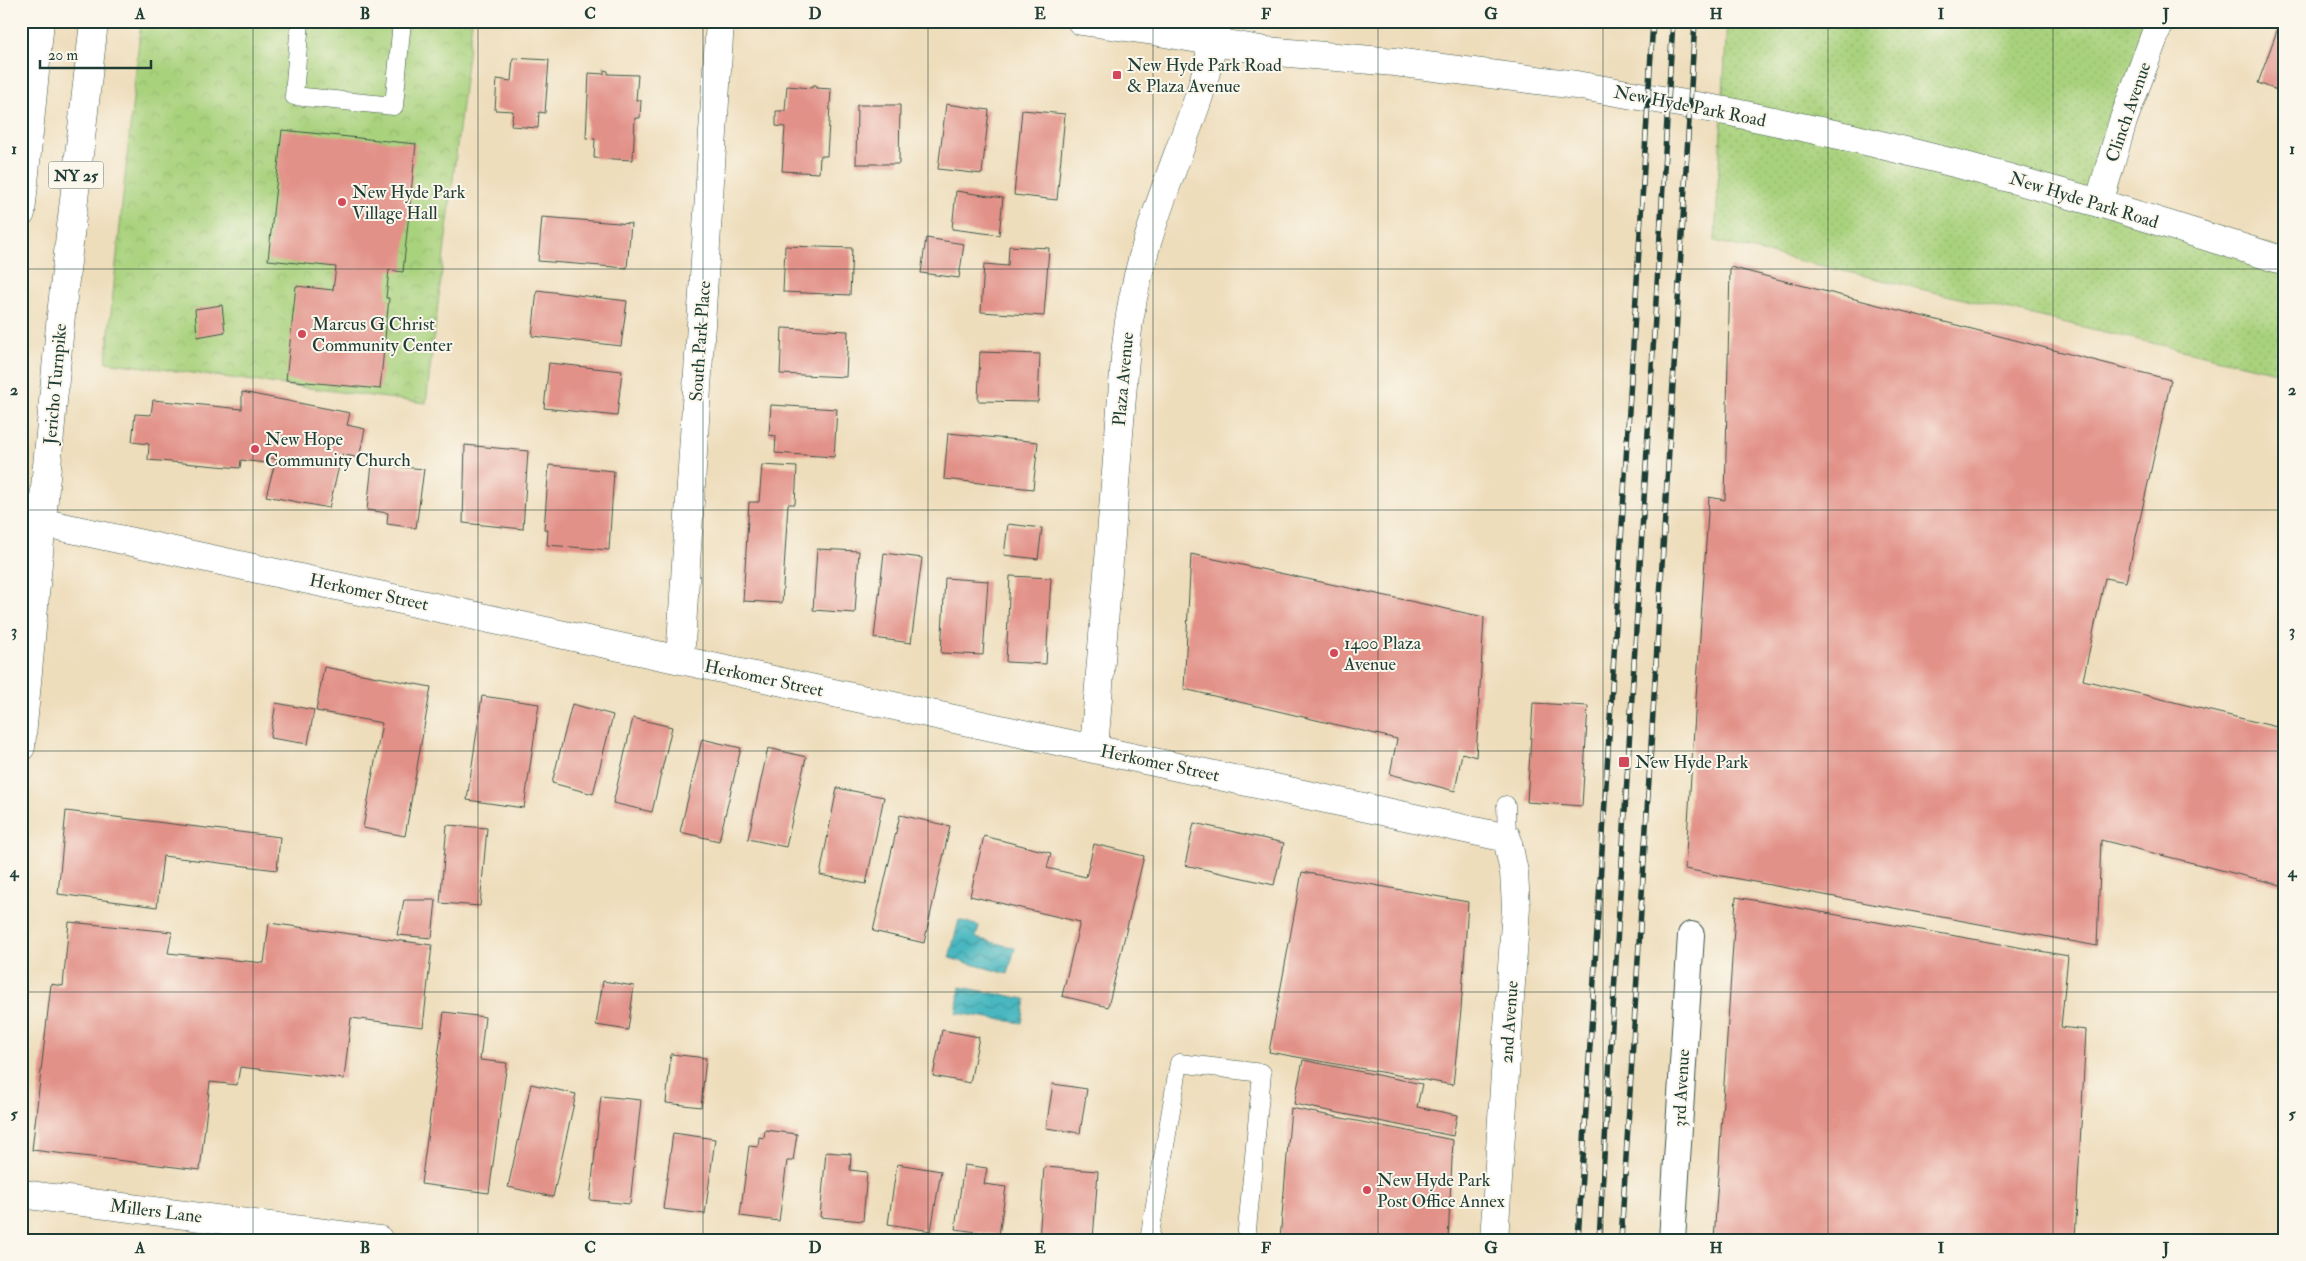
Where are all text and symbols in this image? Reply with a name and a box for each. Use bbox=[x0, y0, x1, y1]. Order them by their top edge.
text: A bbox=[134, 4, 146, 24]
text: B bbox=[360, 4, 370, 24]
text: C bbox=[584, 4, 596, 24]
text: D bbox=[808, 4, 822, 24]
text: E bbox=[1034, 4, 1046, 24]
text: F bbox=[1261, 4, 1271, 24]
text: G bbox=[1484, 4, 1498, 24]
text: H bbox=[1709, 4, 1723, 24]
text: I bbox=[1938, 4, 1945, 24]
text: J bbox=[2162, 4, 2170, 25]
scale bar bbox=[40, 38, 151, 70]
text: 20 m bbox=[48, 46, 78, 65]
place label: New Hyde Park Road & Plaza Avenue bbox=[1127, 54, 1282, 98]
street label: Clinch Avenue bbox=[2101, 59, 2156, 165]
marker: New Hyde Park Road & Plaza Avenue bbox=[1111, 69, 1123, 81]
street label: New Hyde Park Road bbox=[1612, 80, 1768, 133]
text: 1 bbox=[11, 139, 17, 159]
text: 1 bbox=[2289, 139, 2295, 159]
road number: NY 25 bbox=[48, 162, 104, 188]
street label: New Hyde Park Road bbox=[2006, 167, 2161, 234]
place label: New Hyde Park Village Hall bbox=[352, 181, 466, 225]
marker: New Hyde Park Village Hall bbox=[336, 196, 348, 208]
street label: South Park Place bbox=[685, 279, 716, 402]
place label: Marcus G Christ Community Center bbox=[312, 313, 453, 357]
street label: Jericho Turnpike bbox=[39, 322, 72, 447]
marker: Marcus G Christ Community Center bbox=[296, 328, 308, 340]
street label: Plaza Avenue bbox=[1108, 330, 1139, 427]
text: 2 bbox=[10, 380, 18, 400]
text: 2 bbox=[2288, 380, 2296, 400]
place label: New Hope Community Church bbox=[265, 428, 411, 472]
marker: New Hope Community Church bbox=[249, 443, 261, 455]
street label: Herkomer Street bbox=[307, 569, 431, 616]
text: 3 bbox=[11, 621, 17, 641]
text: 3 bbox=[2289, 621, 2295, 641]
place label: 1400 Plaza Avenue bbox=[1343, 632, 1422, 676]
marker: 1400 Plaza Avenue bbox=[1328, 647, 1340, 659]
street label: Herkomer Street bbox=[702, 655, 826, 702]
street label: Herkomer Street bbox=[1098, 740, 1222, 787]
place label: New Hyde Park bbox=[1635, 751, 1749, 774]
marker: New Hyde Park bbox=[1617, 755, 1631, 769]
text: 4 bbox=[9, 862, 20, 882]
text: 4 bbox=[2287, 862, 2298, 882]
street label: 2nd Avenue bbox=[1495, 979, 1524, 1064]
street label: 3rd Avenue bbox=[1668, 1048, 1695, 1128]
text: 5 bbox=[10, 1104, 18, 1124]
text: 5 bbox=[2288, 1104, 2296, 1124]
place label: New Hyde Park Post Office Annex bbox=[1377, 1169, 1505, 1213]
marker: New Hyde Park Post Office Annex bbox=[1361, 1184, 1373, 1196]
street label: Millers Lane bbox=[108, 1194, 204, 1229]
text: A bbox=[134, 1238, 146, 1258]
text: B bbox=[360, 1238, 370, 1258]
text: C bbox=[584, 1238, 596, 1258]
text: D bbox=[808, 1238, 822, 1258]
text: E bbox=[1034, 1238, 1046, 1258]
text: F bbox=[1261, 1238, 1271, 1258]
text: G bbox=[1484, 1238, 1498, 1258]
text: H bbox=[1709, 1238, 1723, 1258]
text: I bbox=[1938, 1238, 1945, 1258]
text: J bbox=[2162, 1238, 2170, 1259]

